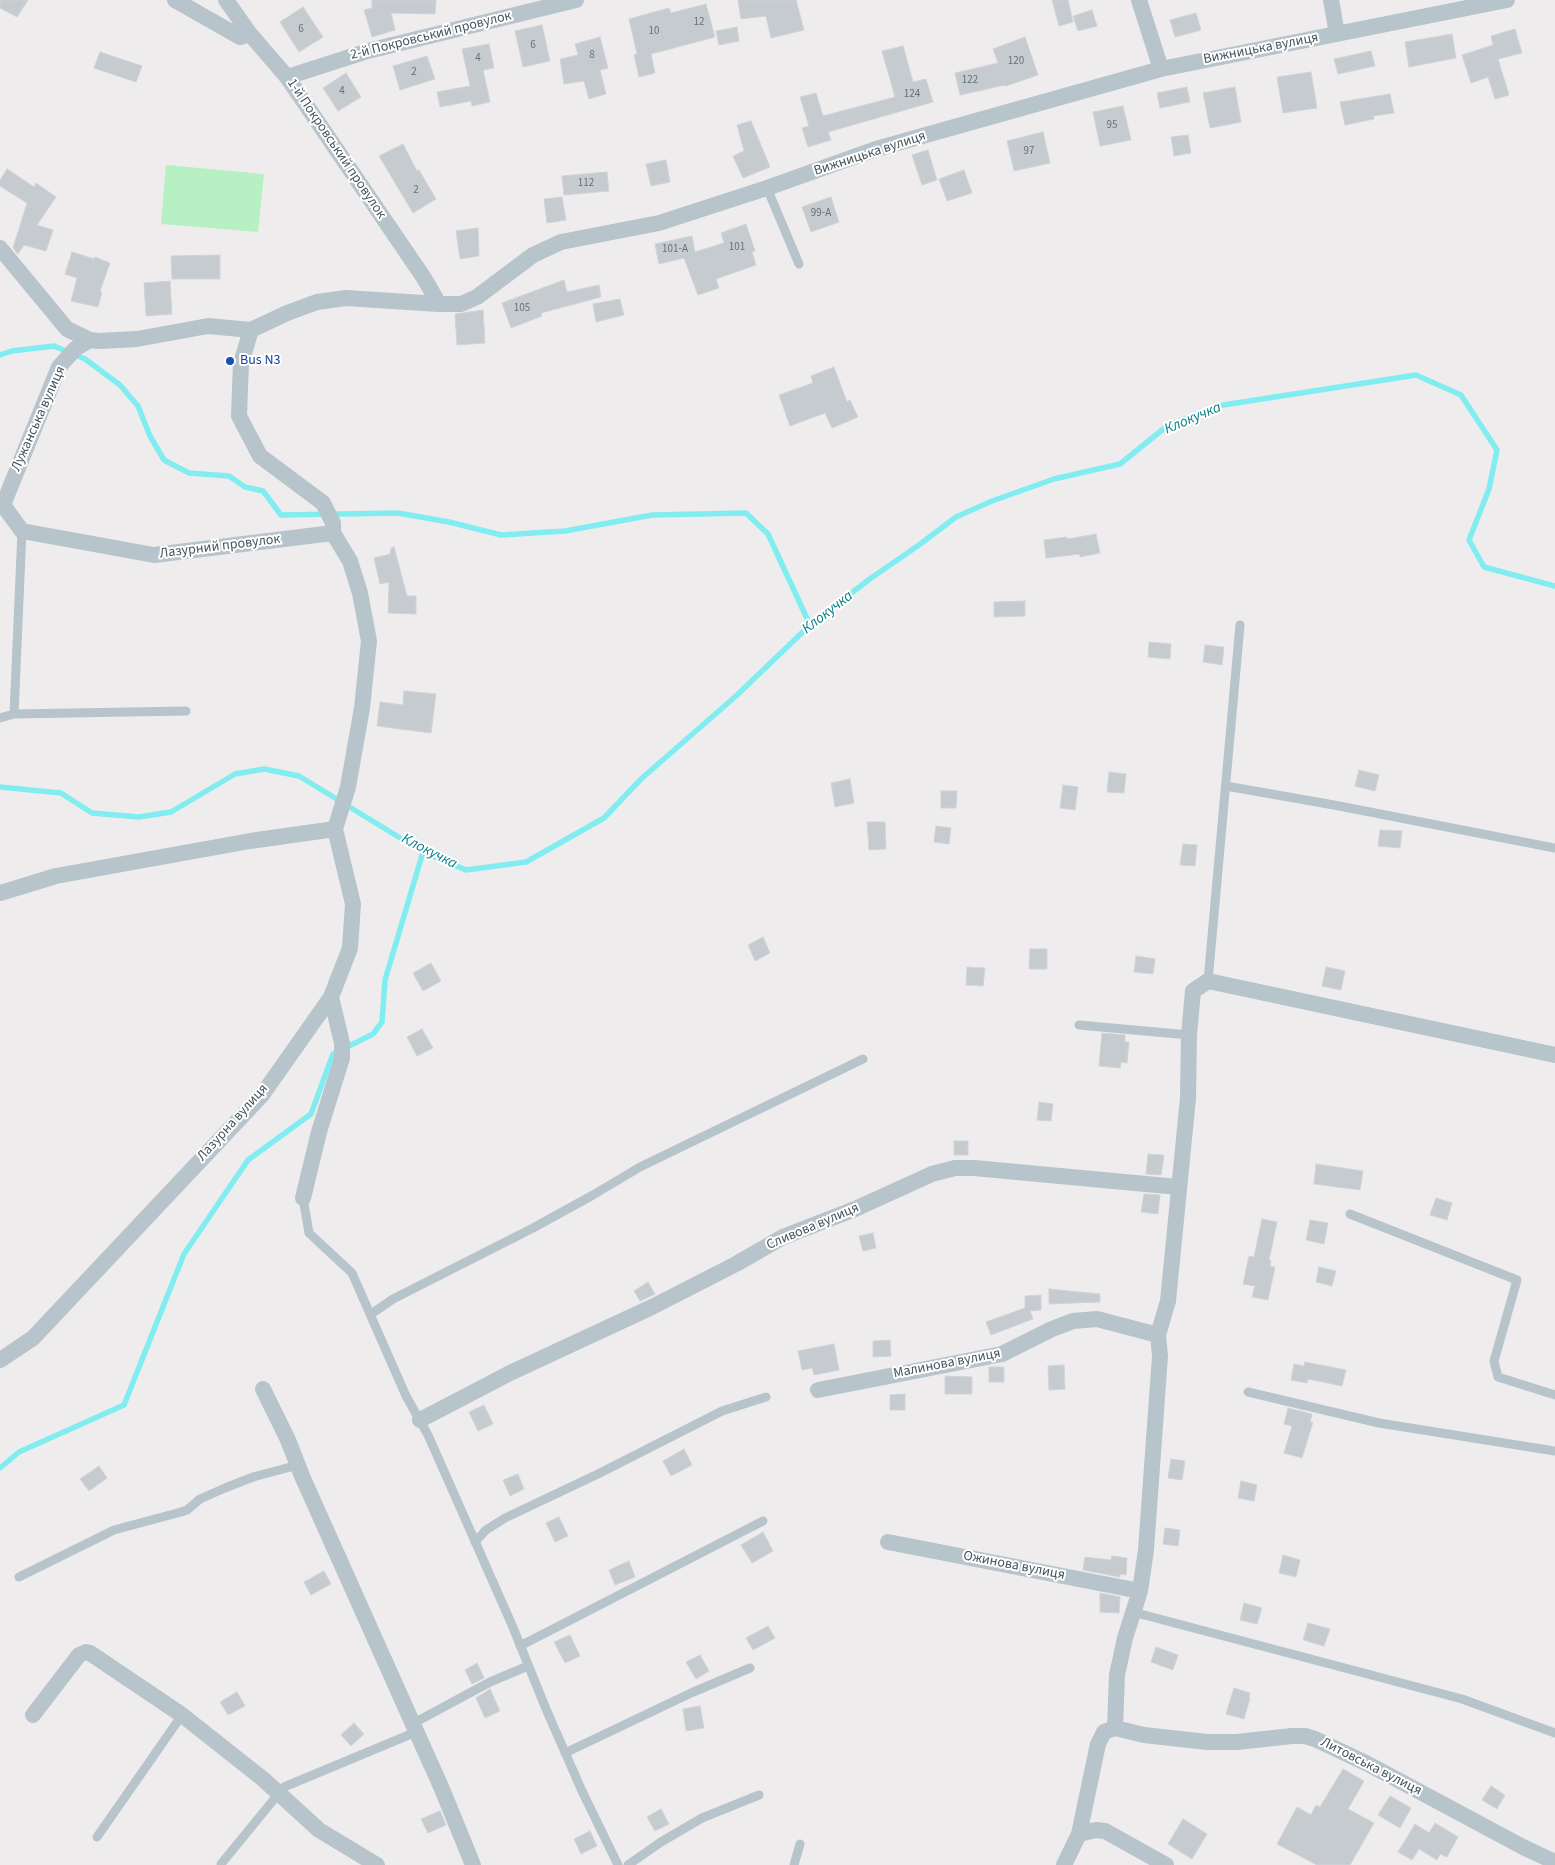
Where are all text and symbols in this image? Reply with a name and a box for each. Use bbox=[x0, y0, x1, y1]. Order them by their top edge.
street label: 2-й Покровський провулок bbox=[349, 8, 513, 64]
house number: 12 bbox=[694, 16, 704, 30]
house number: 6 bbox=[298, 23, 304, 37]
house number: 10 bbox=[649, 25, 659, 39]
street label: Вижницька вулиця bbox=[1202, 30, 1320, 68]
house number: 6 bbox=[530, 39, 536, 53]
house number: 8 bbox=[589, 49, 595, 63]
house number: 4 bbox=[475, 52, 481, 66]
house number: 120 bbox=[1008, 55, 1024, 69]
house number: 2 bbox=[411, 66, 417, 80]
house number: 122 bbox=[962, 74, 978, 88]
street label: 1-й Покровський провулок bbox=[283, 76, 389, 222]
house number: 4 bbox=[339, 85, 345, 99]
house number: 124 bbox=[904, 88, 920, 102]
house number: 95 bbox=[1107, 119, 1117, 133]
street label: Вижницька вулиця bbox=[812, 128, 928, 180]
house number: 97 bbox=[1024, 145, 1034, 159]
house number: 112 bbox=[578, 177, 594, 191]
house number: 2 bbox=[413, 184, 419, 198]
house number: 99-А bbox=[811, 207, 831, 221]
house number: 101 bbox=[729, 241, 745, 255]
house number: 101-А bbox=[662, 243, 688, 257]
house number: 105 bbox=[514, 302, 530, 316]
place label: Bus N3 bbox=[240, 353, 281, 369]
marker: Bus N3 bbox=[224, 355, 236, 367]
street label: Лужанська вулиця bbox=[8, 364, 70, 474]
water label: Клокучка bbox=[1162, 399, 1224, 439]
street label: Лазурний провулок bbox=[159, 531, 281, 563]
water label: Клокучка bbox=[799, 588, 857, 638]
water label: Клокучка bbox=[398, 830, 460, 874]
street label: Лазурна вулиця bbox=[194, 1081, 272, 1165]
street label: Сливова вулиця bbox=[764, 1200, 862, 1254]
street label: Малинова вулиця bbox=[892, 1345, 1002, 1383]
street label: Ожинова вулиця bbox=[962, 1548, 1066, 1584]
street label: Литовська вулиця bbox=[1318, 1734, 1424, 1800]

